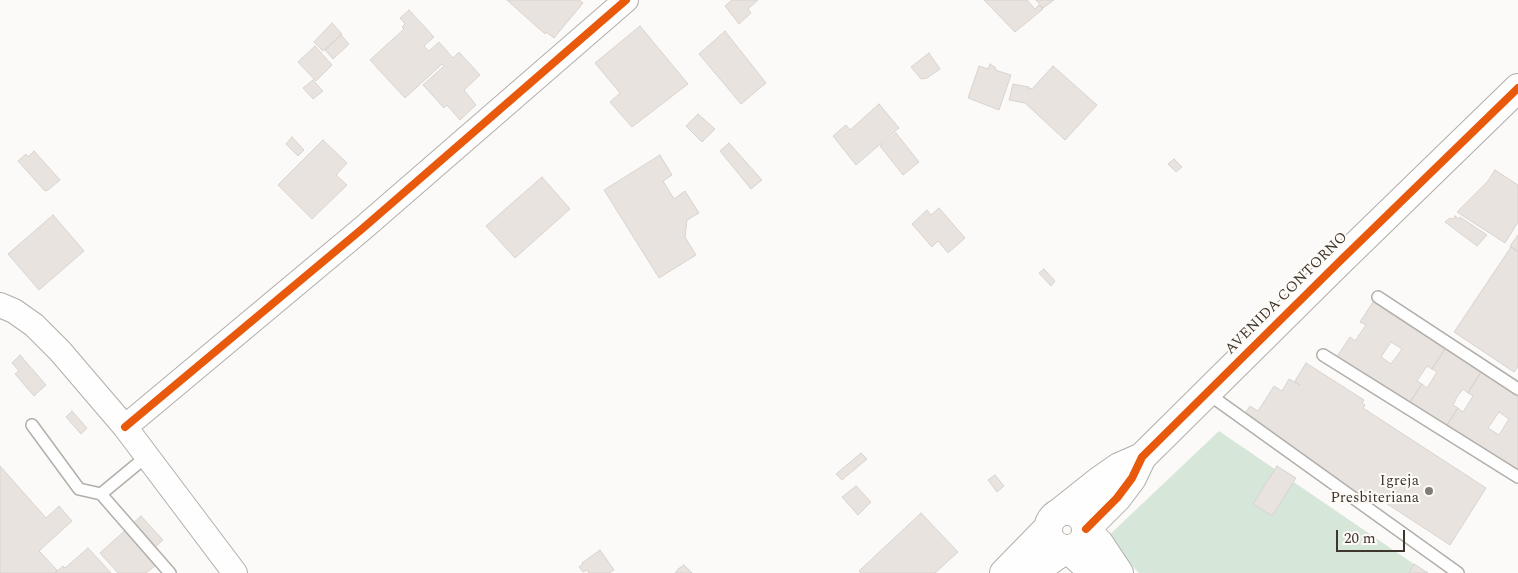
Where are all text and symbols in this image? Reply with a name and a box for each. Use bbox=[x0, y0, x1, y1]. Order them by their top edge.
street label: AVENIDA CONTORNO bbox=[1222, 229, 1352, 359]
place label: Igreja Presbiteriana bbox=[1330, 473, 1419, 508]
marker: Igreja Presbiteriana bbox=[1423, 485, 1435, 497]
scale bar bbox=[1338, 520, 1407, 552]
text: 20 m bbox=[1344, 527, 1376, 550]

